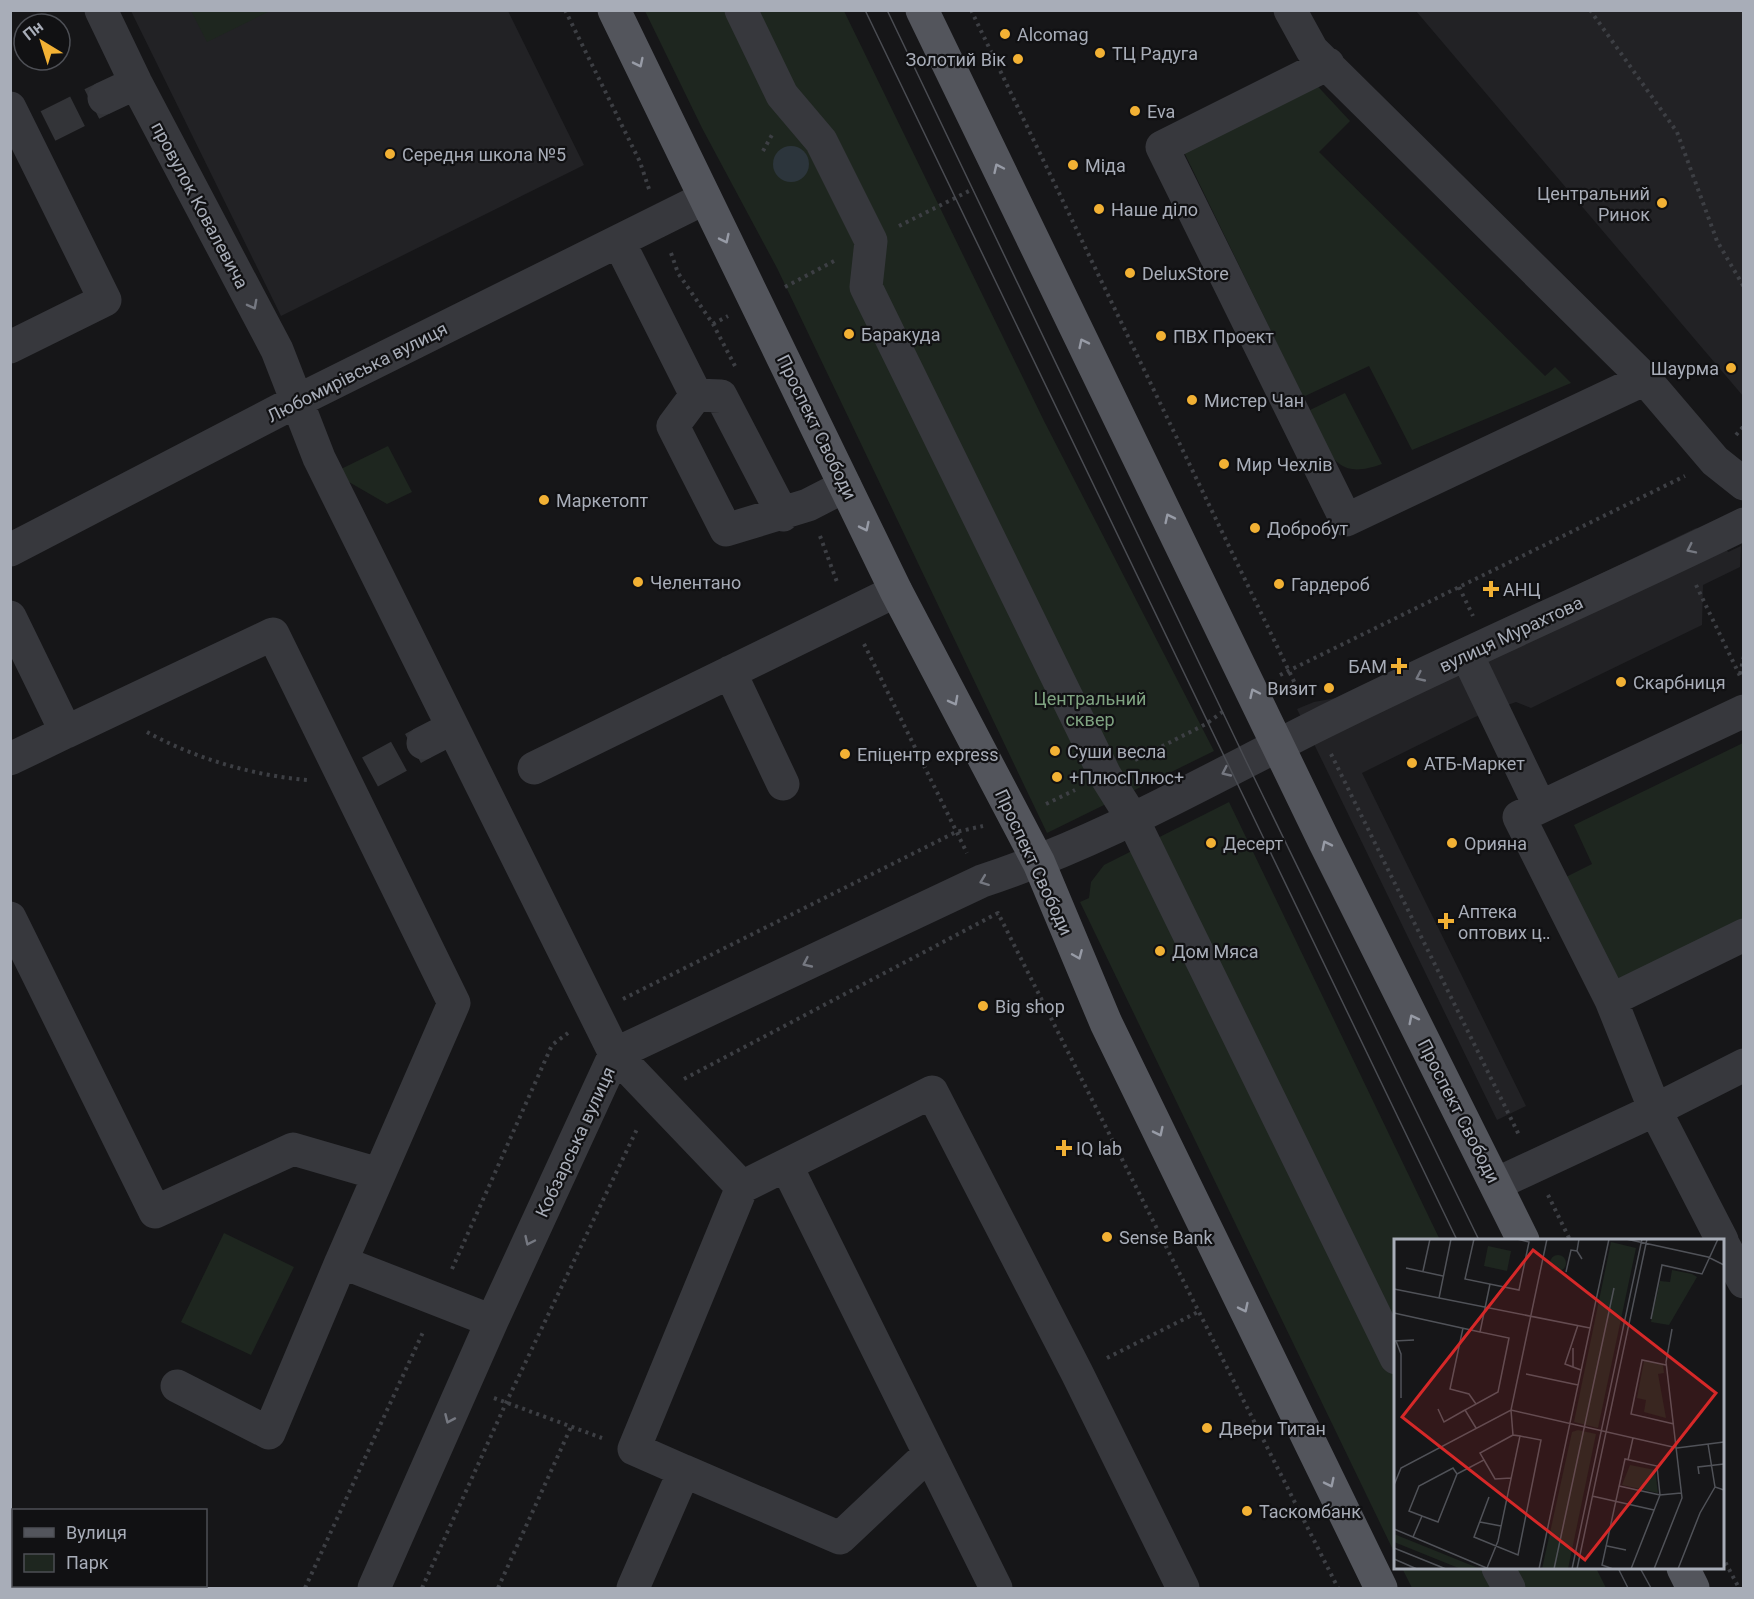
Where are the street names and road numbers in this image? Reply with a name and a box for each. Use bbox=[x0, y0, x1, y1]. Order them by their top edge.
street label: провулок Ковалевича bbox=[147, 118, 253, 292]
street label: Любомирівська вулиця bbox=[264, 317, 450, 427]
street label: Проспект Свободи bbox=[773, 351, 861, 503]
street label: вулиця Мурахтова bbox=[1436, 592, 1586, 676]
street label: Проспект Свободи bbox=[991, 786, 1077, 938]
street label: Проспект Свободи bbox=[1414, 1036, 1504, 1186]
street label: Кобзарська вулиця bbox=[531, 1063, 619, 1221]

